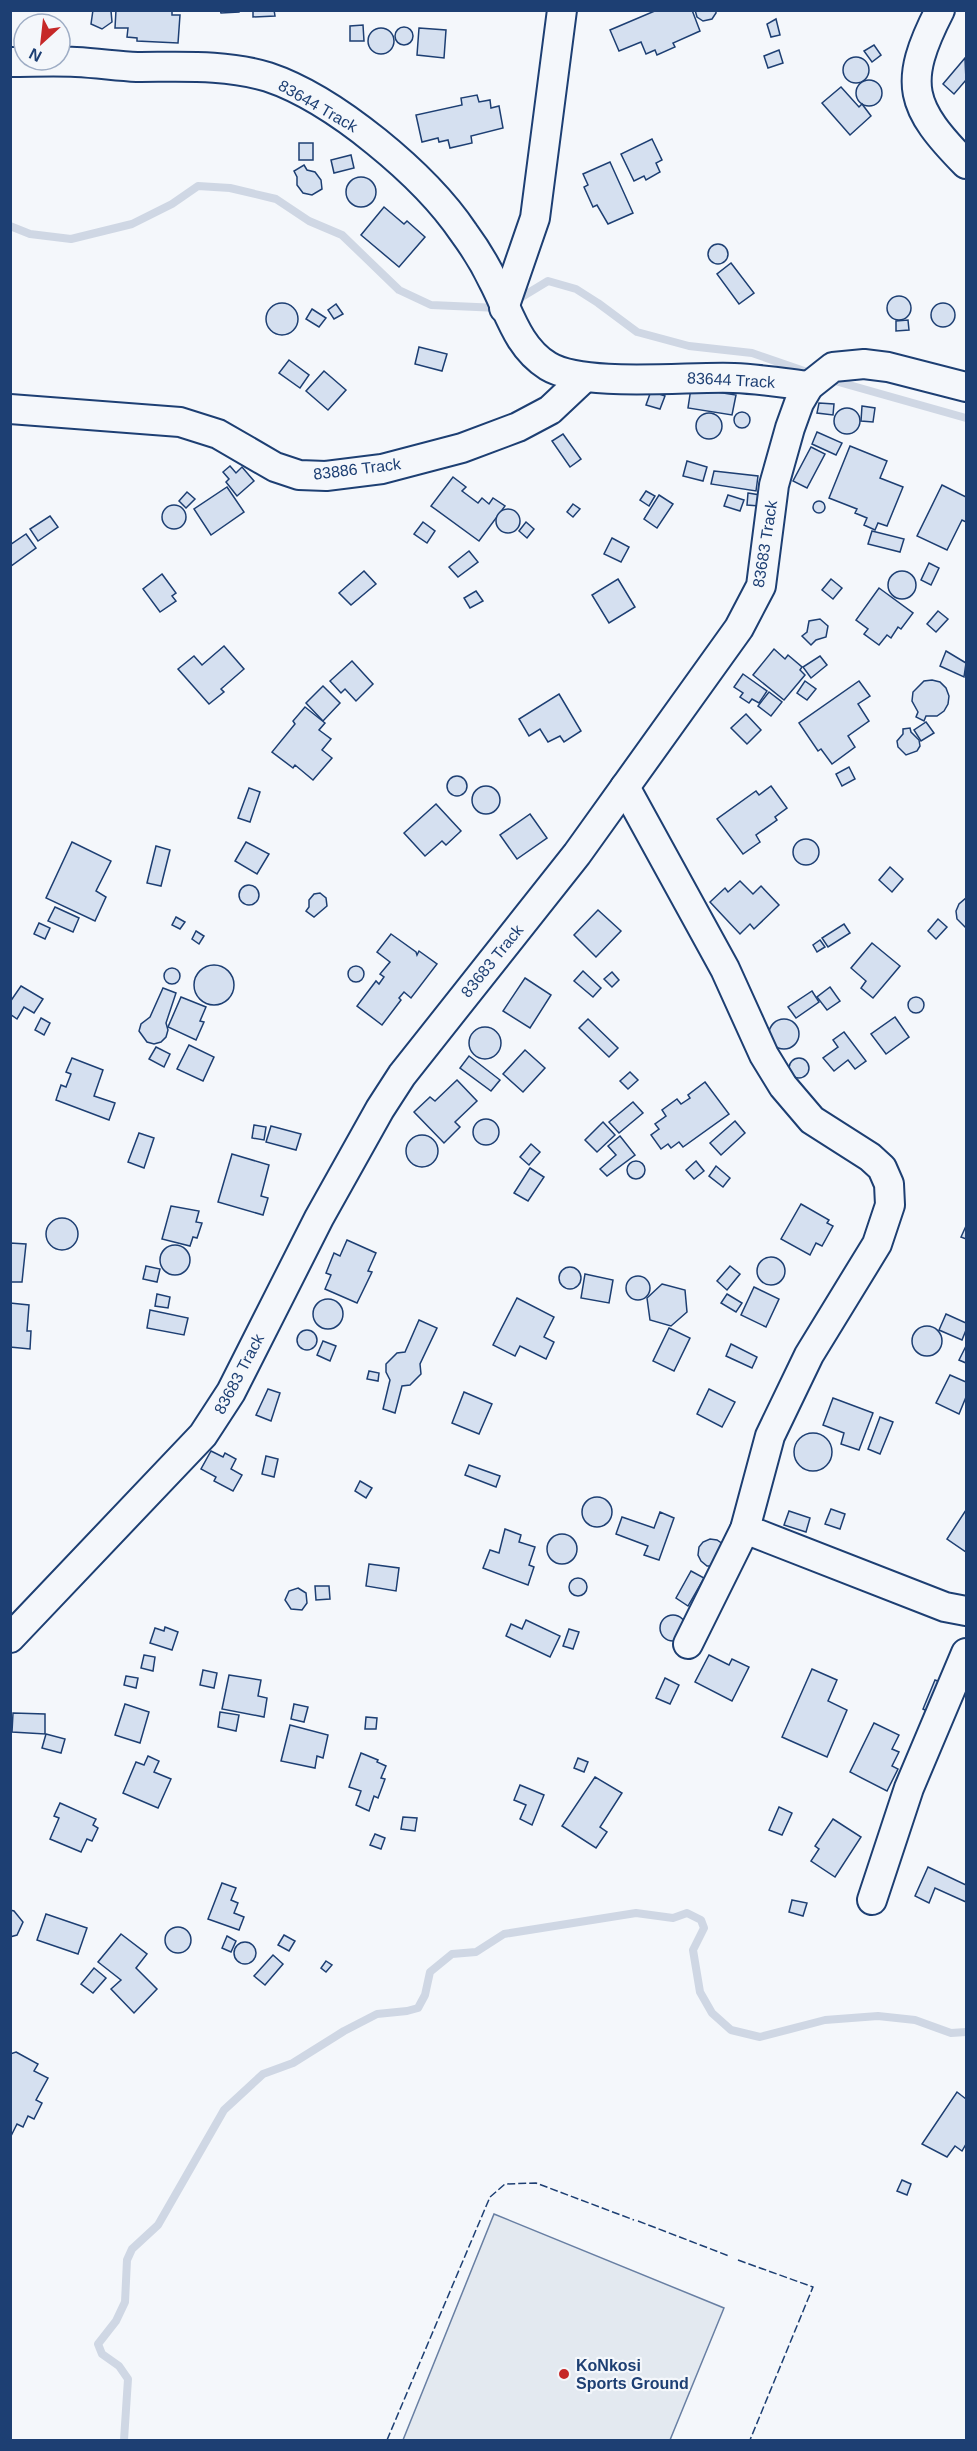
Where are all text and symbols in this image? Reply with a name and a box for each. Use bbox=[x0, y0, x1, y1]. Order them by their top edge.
north arrow bbox=[12, 12, 72, 72]
text: N bbox=[26, 45, 44, 65]
street label: 83644 Track bbox=[276, 77, 361, 136]
street label: 83644 Track bbox=[687, 369, 776, 391]
street label: 83886 Track bbox=[312, 455, 403, 483]
street label: 83683 Track bbox=[750, 498, 780, 589]
street label: 83683 Track bbox=[458, 921, 527, 1001]
street label: 83683 Track bbox=[211, 1330, 268, 1417]
place label: KoNkosi Sports Ground bbox=[576, 2357, 689, 2392]
marker: KoNkosi Sports Ground bbox=[557, 2367, 571, 2381]

